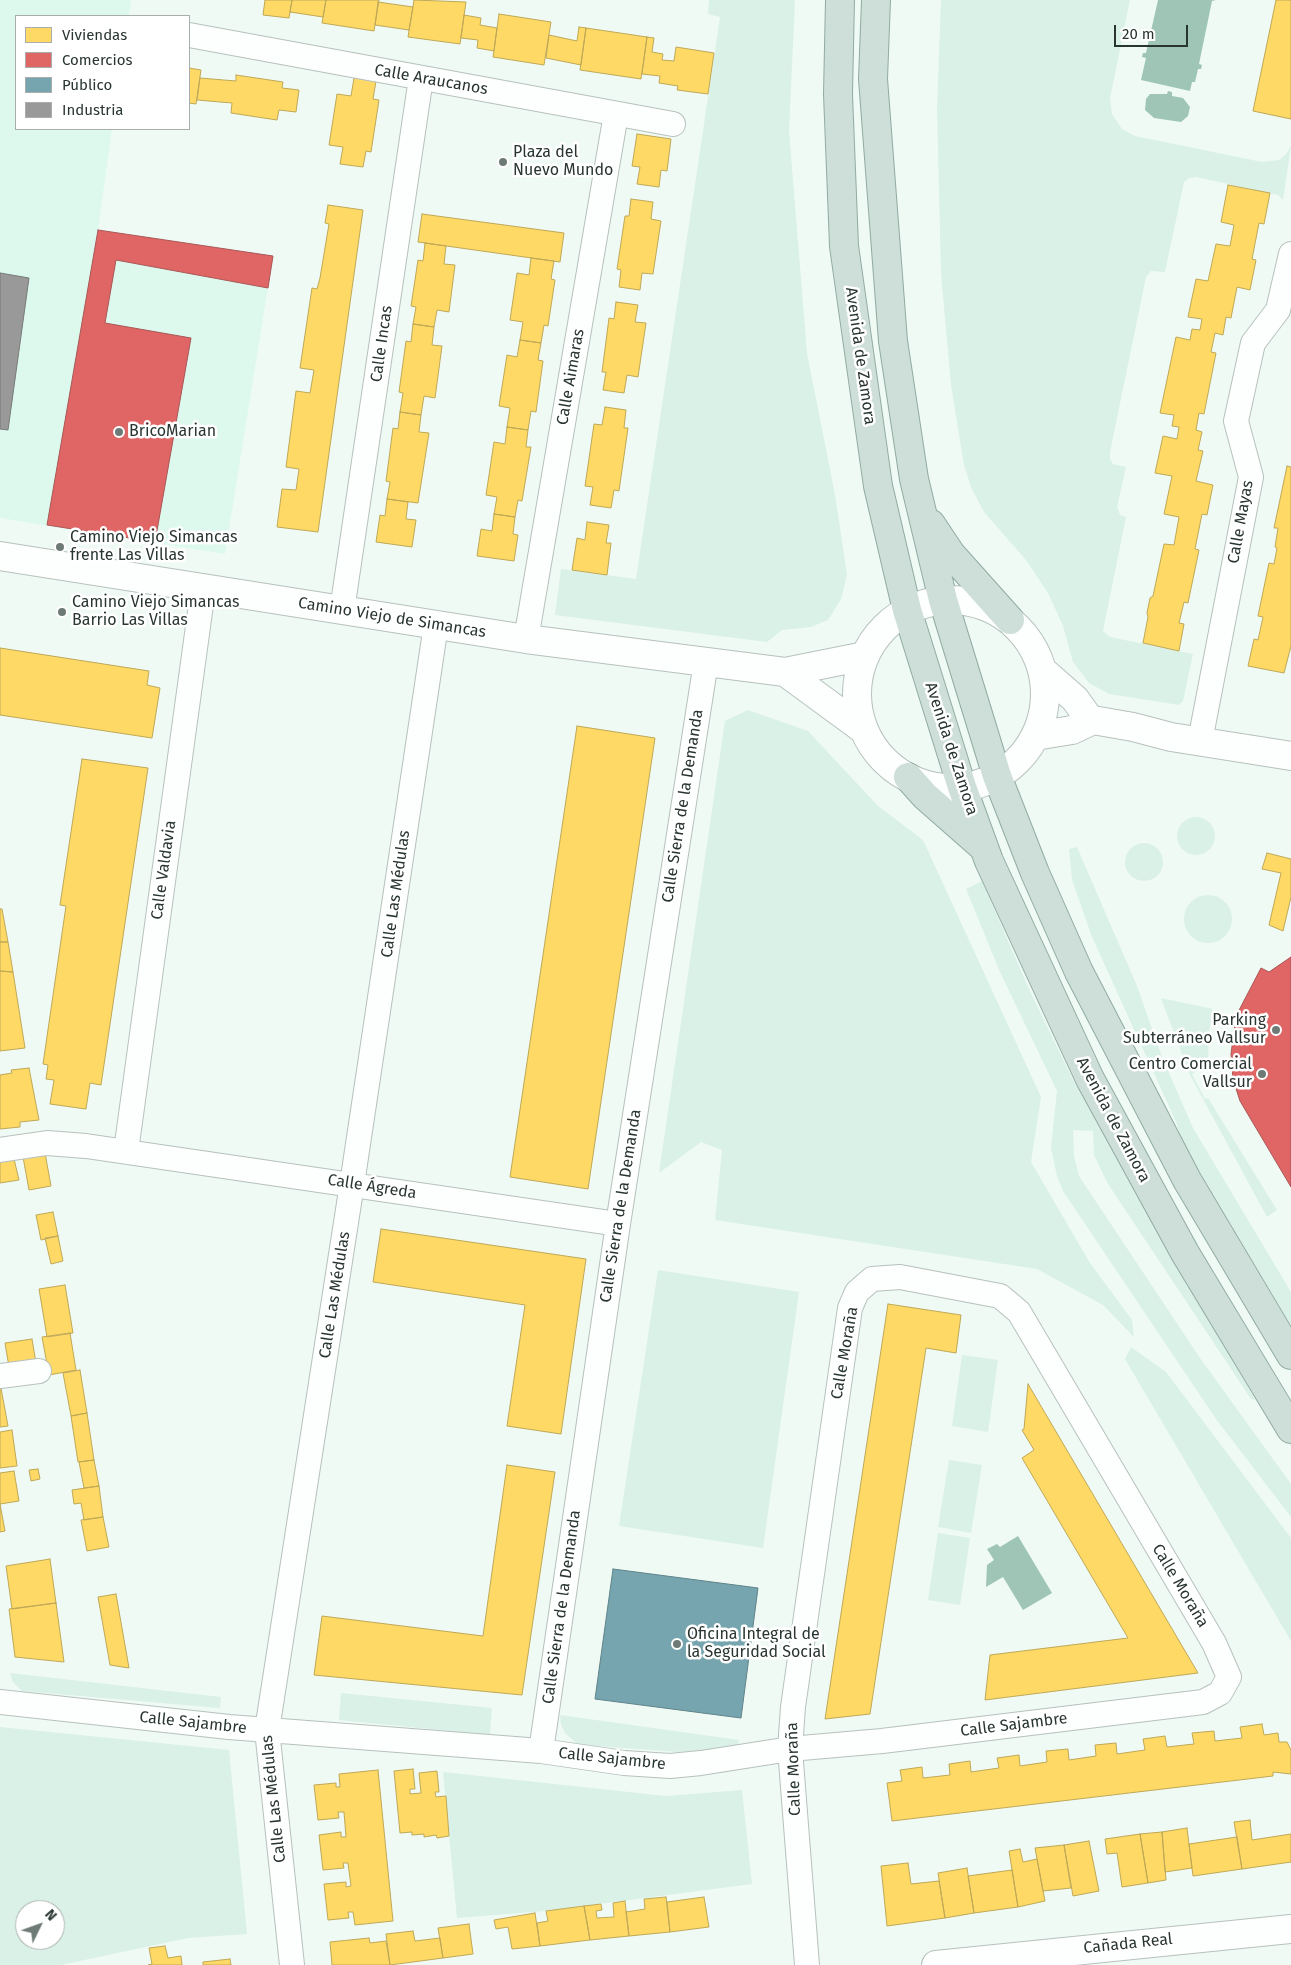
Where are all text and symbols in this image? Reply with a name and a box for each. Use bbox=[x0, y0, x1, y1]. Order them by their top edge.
legend bbox=[15, 15, 190, 130]
scale bar bbox=[1116, 15, 1190, 47]
text: 20 m bbox=[1122, 25, 1155, 43]
text: Viviendas bbox=[62, 26, 127, 44]
text: Comercios bbox=[62, 51, 132, 69]
street label: Calle Araucanos bbox=[373, 61, 489, 99]
text: Público bbox=[62, 76, 112, 94]
text: Industria bbox=[62, 101, 124, 119]
place label: Plaza del Nuevo Mundo bbox=[513, 143, 613, 181]
marker: Plaza del Nuevo Mundo bbox=[497, 156, 509, 168]
street label: Avenida de Zamora bbox=[841, 286, 879, 426]
street label: Calle Incas bbox=[367, 304, 397, 384]
street label: Calle Aimaras bbox=[553, 327, 589, 427]
place label: BricoMarian bbox=[129, 422, 216, 442]
marker: BricoMarian bbox=[113, 426, 125, 438]
street label: Calle Mayas bbox=[1224, 479, 1258, 565]
place label: Camino Viejo Simancas frente Las Villas bbox=[70, 528, 237, 566]
marker: Camino Viejo Simancas frente Las Villas bbox=[54, 541, 66, 553]
place label: Camino Viejo Simancas Barrio Las Villas bbox=[72, 593, 239, 631]
street label: Camino Viejo de Simancas bbox=[297, 594, 487, 642]
marker: Camino Viejo Simancas Barrio Las Villas bbox=[56, 606, 68, 618]
street label: Avenida de Zamora bbox=[920, 680, 982, 818]
street label: Calle Sierra de la Demanda bbox=[658, 708, 708, 904]
street label: Calle Valdavia bbox=[148, 819, 180, 921]
street label: Calle Las Médulas bbox=[378, 829, 414, 959]
place label: Parking Subterráneo Vallsur bbox=[1123, 1011, 1266, 1049]
marker: Parking Subterráneo Vallsur bbox=[1270, 1024, 1282, 1036]
street label: Avenida de Zamora bbox=[1072, 1054, 1154, 1186]
place label: Centro Comercial Vallsur bbox=[1129, 1055, 1252, 1093]
marker: Centro Comercial Vallsur bbox=[1256, 1068, 1268, 1080]
street label: Calle Sierra de la Demanda bbox=[596, 1108, 646, 1304]
street label: Calle Ágreda bbox=[326, 1170, 418, 1204]
street label: Calle Las Médulas bbox=[315, 1230, 355, 1360]
street label: Calle Moraña bbox=[827, 1305, 863, 1401]
street label: Calle Sierra de la Demanda bbox=[539, 1509, 585, 1705]
street label: Calle Moraña bbox=[1148, 1541, 1212, 1631]
place label: Oficina Integral de la Seguridad Social bbox=[687, 1625, 826, 1663]
marker: Oficina Integral de la Seguridad Social bbox=[671, 1638, 683, 1650]
street label: Calle Sajambre bbox=[138, 1708, 248, 1738]
street label: Calle Sajambre bbox=[959, 1709, 1069, 1741]
street label: Calle Moraña bbox=[783, 1722, 805, 1816]
street label: Calle Las Médulas bbox=[258, 1734, 290, 1864]
street label: Calle Sajambre bbox=[557, 1744, 667, 1774]
north arrow bbox=[15, 1900, 65, 1950]
text: N bbox=[41, 1906, 60, 1924]
street label: Cañada Real bbox=[1083, 1930, 1173, 1958]

